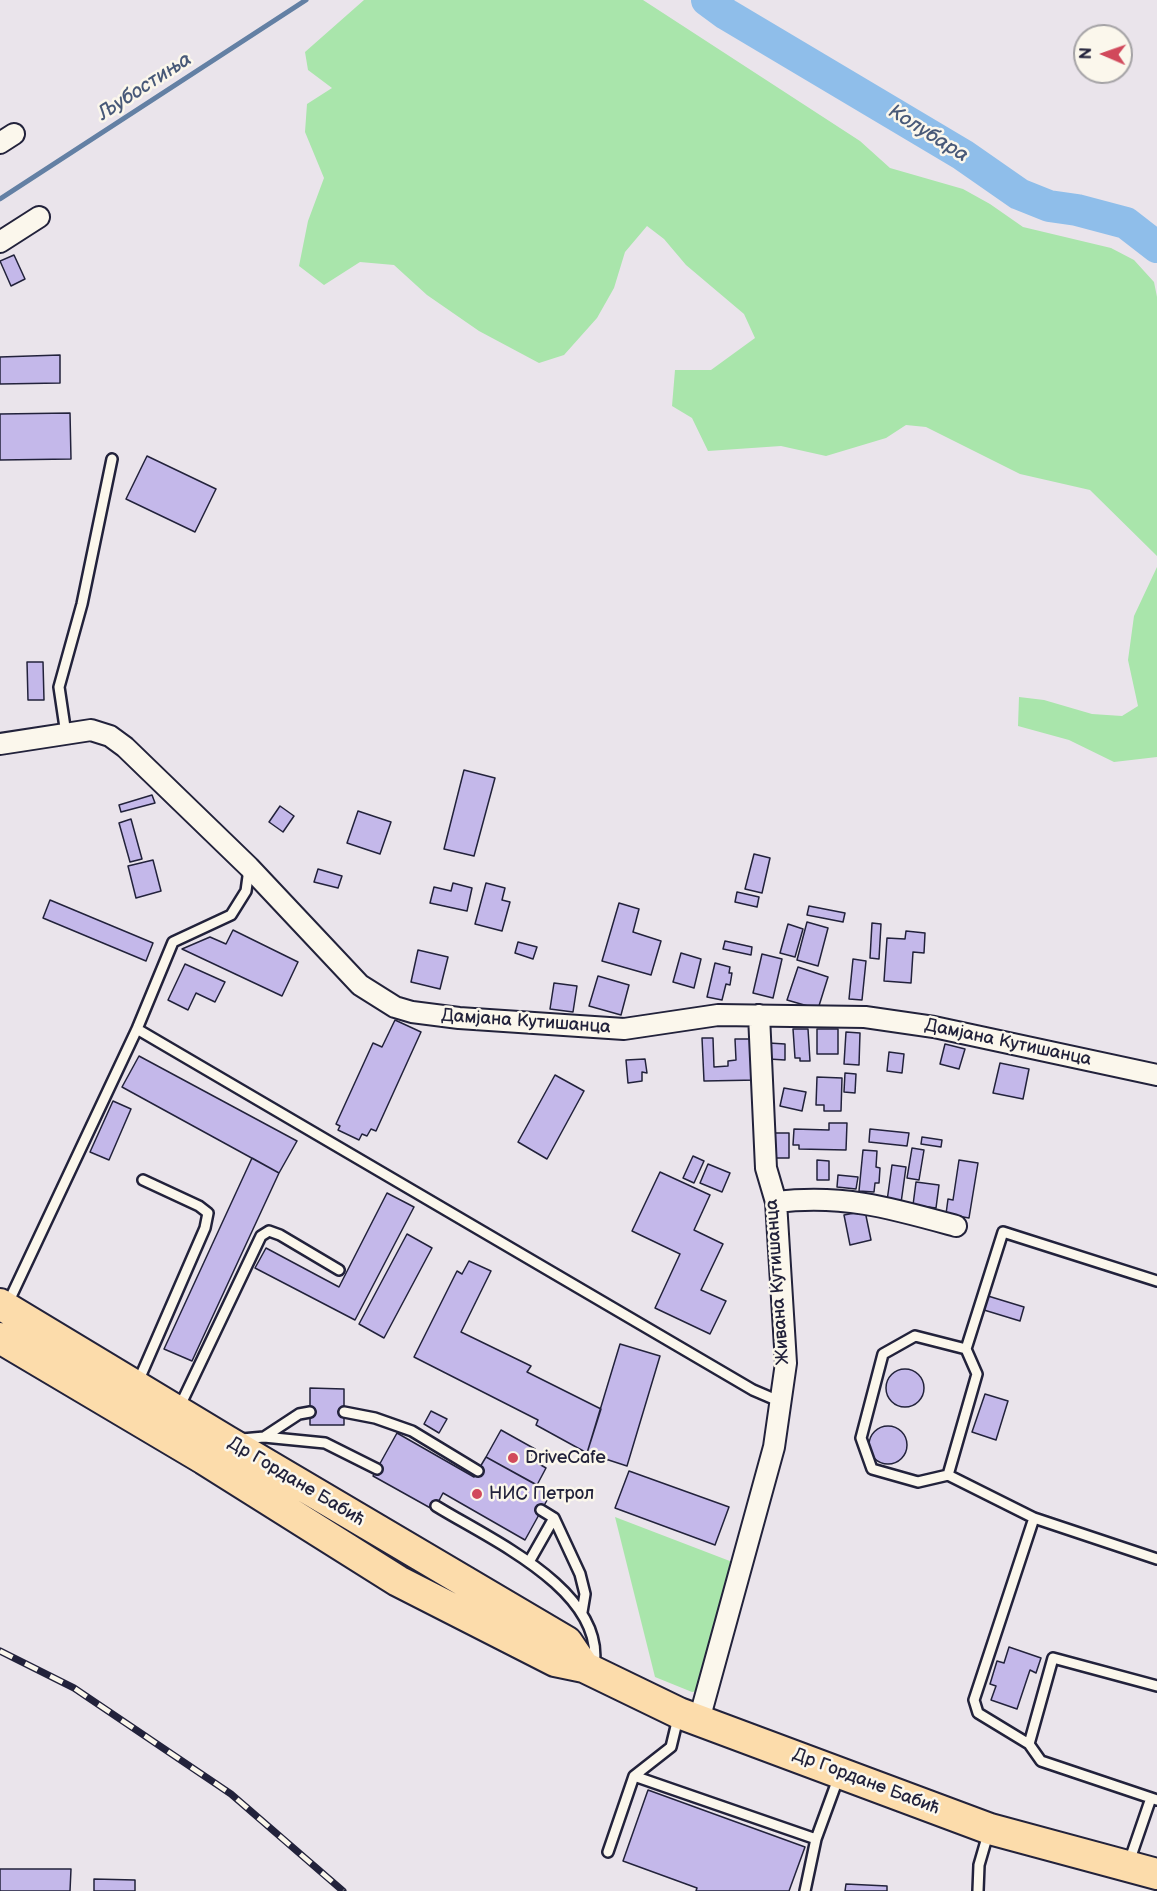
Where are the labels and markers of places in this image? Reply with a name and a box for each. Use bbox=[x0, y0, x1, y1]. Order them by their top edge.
place label: DriveCafe bbox=[525, 1447, 606, 1469]
marker: DriveCafe bbox=[506, 1451, 520, 1465]
place label: НИС Петрол bbox=[489, 1483, 594, 1505]
marker: НИС Петрол bbox=[470, 1487, 484, 1501]

